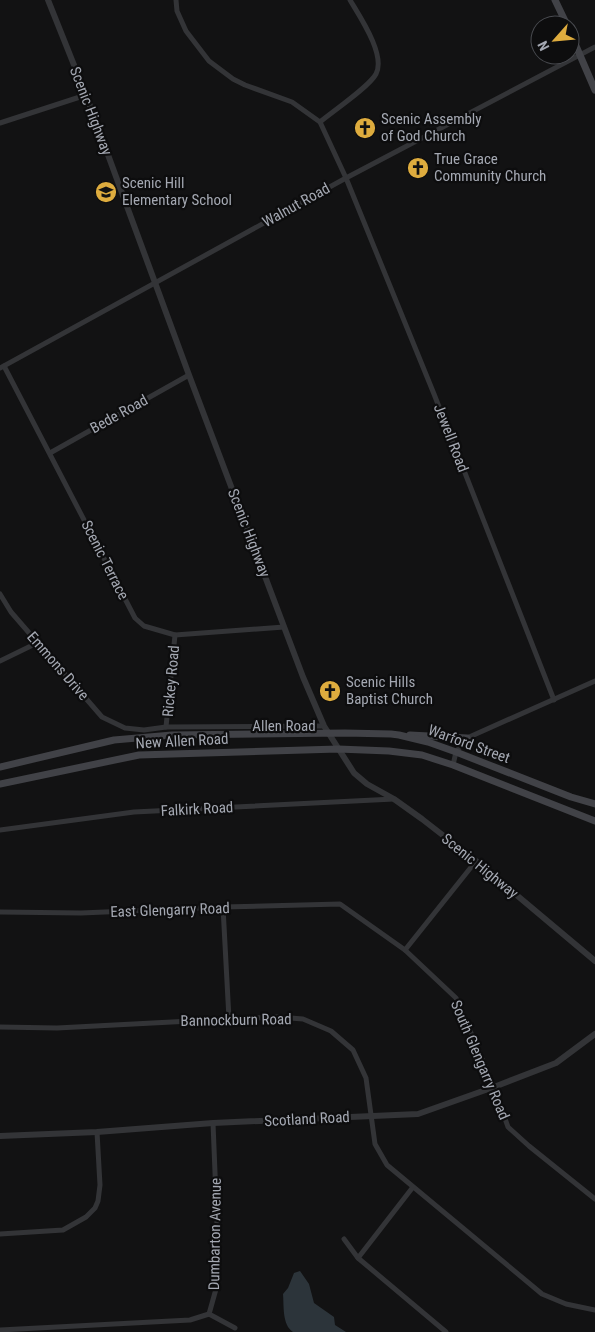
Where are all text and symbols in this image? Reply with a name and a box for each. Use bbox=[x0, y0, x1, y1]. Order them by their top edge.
north arrow bbox=[530, 15, 580, 65]
text: N bbox=[534, 38, 552, 53]
street label: Scenic Highway bbox=[66, 64, 116, 158]
place label: Scenic Assembly of God Church bbox=[381, 110, 482, 145]
church icon: Scenic Assembly of God Church bbox=[353, 116, 377, 140]
place label: True Grace Community Church bbox=[434, 150, 546, 185]
church icon: True Grace Community Church bbox=[406, 156, 430, 180]
place label: Scenic Hill Elementary School bbox=[122, 174, 232, 209]
street label: Walnut Road bbox=[259, 179, 333, 231]
school or university icon: Scenic Hill Elementary School bbox=[94, 180, 118, 204]
street label: Bede Road bbox=[87, 391, 151, 437]
street label: Jewell Road bbox=[430, 401, 472, 475]
street label: Scenic Highway bbox=[224, 486, 274, 580]
street label: Scenic Terrace bbox=[77, 517, 133, 603]
street label: Emmons Drive bbox=[23, 628, 93, 704]
street label: Rickey Road bbox=[159, 645, 183, 717]
place label: Scenic Hills Baptist Church bbox=[346, 673, 433, 708]
church icon: Scenic Hills Baptist Church bbox=[318, 679, 342, 703]
street label: Allen Road bbox=[252, 717, 316, 735]
street label: Warford Street bbox=[426, 721, 512, 767]
street label: New Allen Road bbox=[135, 730, 229, 752]
street label: Falkirk Road bbox=[160, 798, 234, 820]
street label: Scenic Highway bbox=[438, 830, 522, 902]
street label: East Glengarry Road bbox=[110, 899, 230, 921]
street label: South Glengarry Road bbox=[447, 998, 513, 1122]
street label: Bannockburn Road bbox=[180, 1010, 292, 1030]
street label: Scotland Road bbox=[264, 1108, 350, 1130]
street label: Dumbarton Avenue bbox=[205, 1178, 225, 1290]

